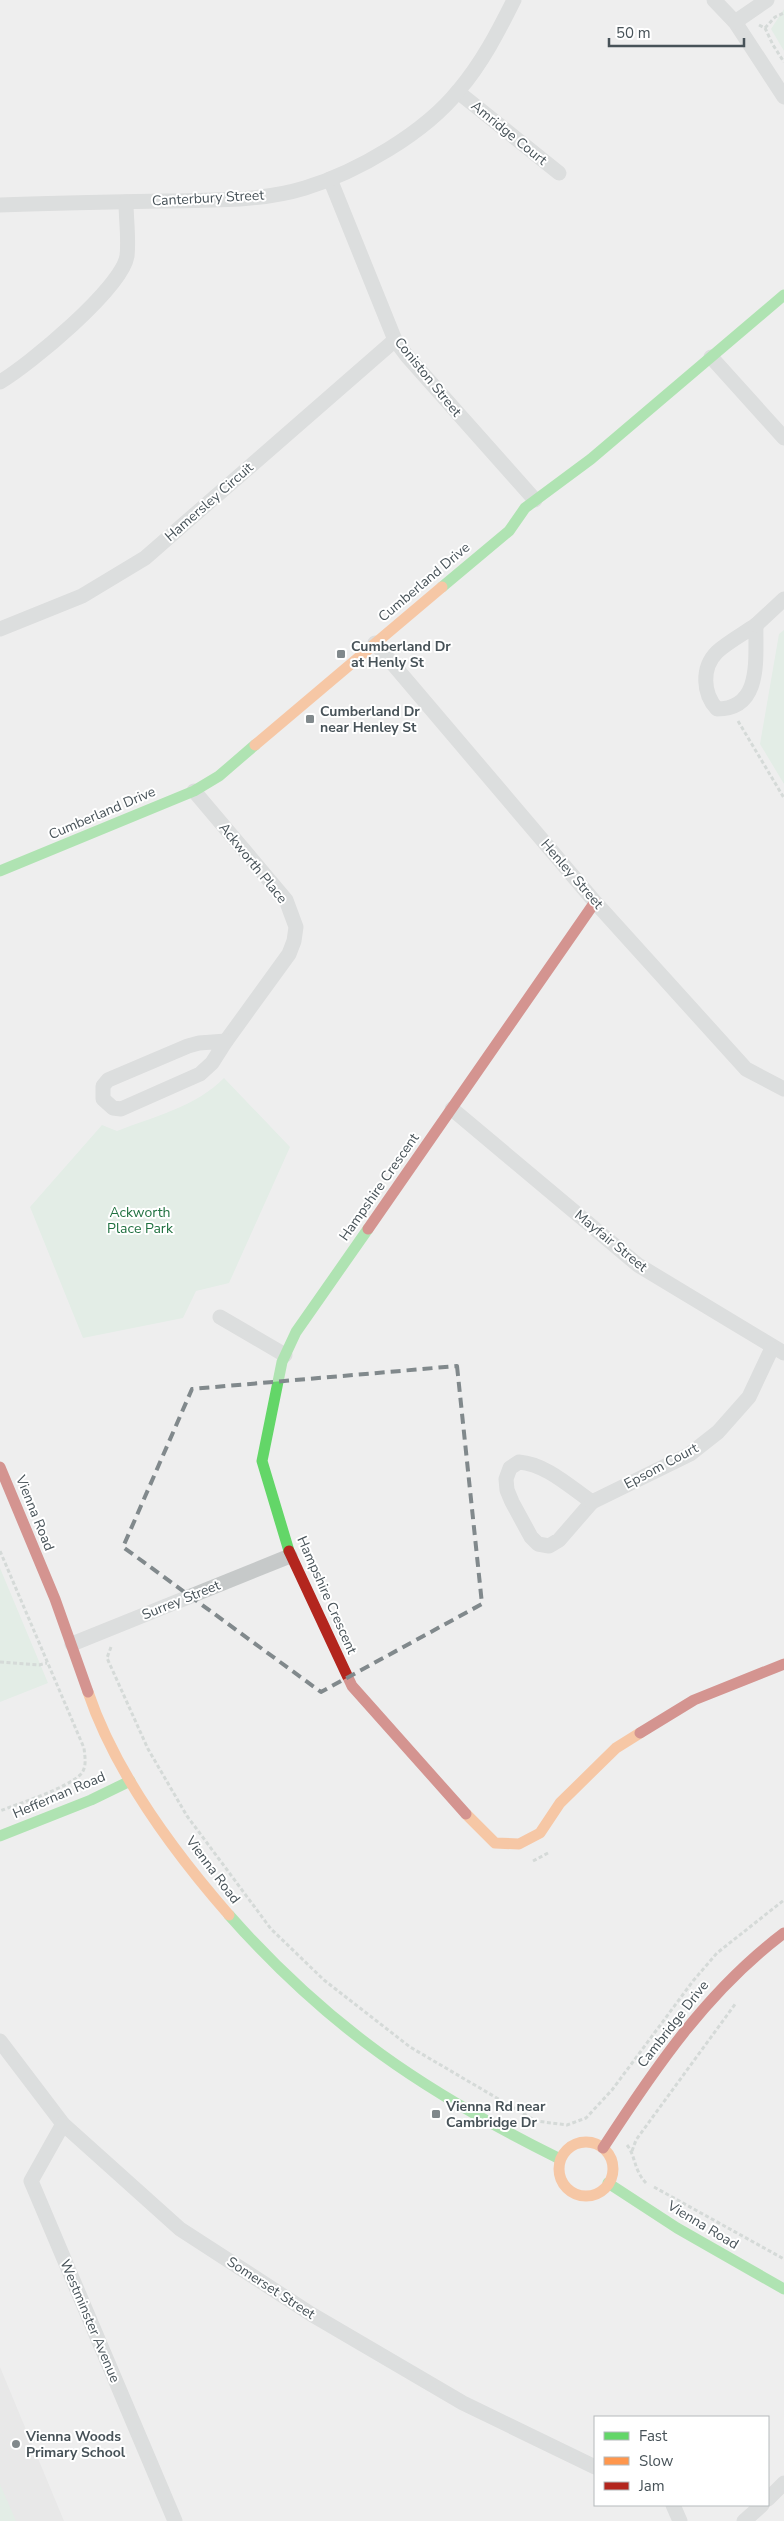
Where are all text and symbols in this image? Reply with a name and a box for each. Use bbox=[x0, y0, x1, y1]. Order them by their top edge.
scale bar bbox=[609, 15, 744, 47]
text: 50 m bbox=[616, 23, 651, 43]
street label: Amridge Court bbox=[467, 96, 551, 170]
street label: Canterbury Street bbox=[151, 186, 265, 210]
street label: Coniston Street bbox=[390, 333, 466, 421]
street label: Hamersley Circuit bbox=[161, 458, 257, 546]
street label: Cumberland Drive bbox=[374, 538, 474, 626]
place label: Cumberland Dr at Henly St bbox=[351, 637, 451, 672]
marker: Cumberland Dr at Henly St bbox=[335, 648, 347, 660]
place label: Cumberland Dr near Henley St bbox=[320, 702, 420, 737]
marker: Cumberland Dr near Henley St bbox=[304, 713, 316, 725]
street label: Cumberland Drive bbox=[46, 782, 158, 844]
street label: Ackworth Place bbox=[214, 819, 292, 907]
street label: Henley Street bbox=[536, 835, 608, 913]
street label: Hampshire Crescent bbox=[335, 1129, 423, 1245]
park label: Ackworth Place Park bbox=[107, 1203, 174, 1238]
street label: Mayfair Street bbox=[571, 1206, 652, 1276]
street label: Epsom Court bbox=[621, 1438, 701, 1493]
street label: Vienna Road bbox=[11, 1471, 59, 1554]
street label: Hampshire Crescent bbox=[292, 1533, 362, 1657]
street label: Surrey Street bbox=[139, 1576, 223, 1624]
street label: Heffernan Road bbox=[10, 1767, 108, 1823]
street label: Vienna Road bbox=[181, 1832, 245, 1908]
street label: Cambridge Drive bbox=[633, 1977, 713, 2071]
place label: Vienna Rd near Cambridge Dr bbox=[445, 2097, 546, 2132]
marker: Vienna Rd near Cambridge Dr bbox=[430, 2108, 442, 2120]
street label: Vienna Road bbox=[663, 2196, 742, 2254]
street label: Somerset Street bbox=[223, 2252, 319, 2324]
street label: Westminster Avenue bbox=[55, 2257, 125, 2385]
legend bbox=[594, 2416, 769, 2506]
text: Fast bbox=[639, 2426, 668, 2446]
place label: Vienna Woods Primary School bbox=[25, 2427, 126, 2462]
marker: Vienna Woods Primary School bbox=[10, 2438, 22, 2450]
text: Slow bbox=[639, 2451, 674, 2471]
text: Jam bbox=[638, 2476, 665, 2496]

